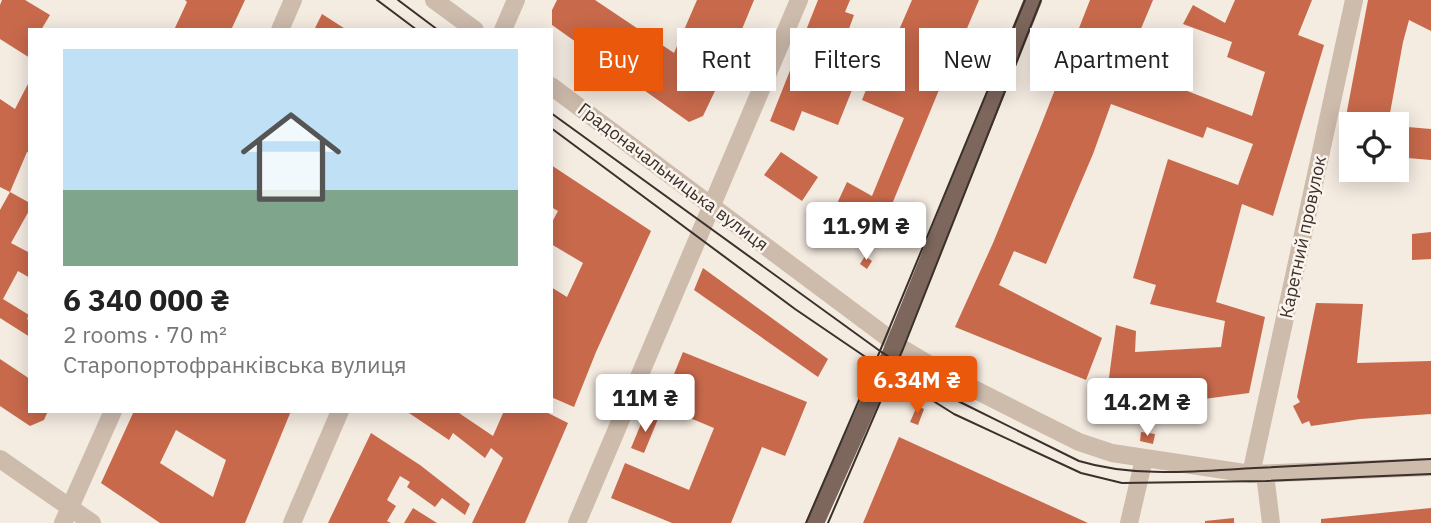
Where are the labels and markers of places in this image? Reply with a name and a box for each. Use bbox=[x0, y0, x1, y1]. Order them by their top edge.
pin: 11.9M ₴ bbox=[801, 202, 931, 262]
pin: 6.34M ₴ bbox=[852, 356, 982, 416]
pin: 11M ₴ bbox=[596, 374, 694, 434]
pin: 14.2M ₴ bbox=[1082, 378, 1212, 438]

